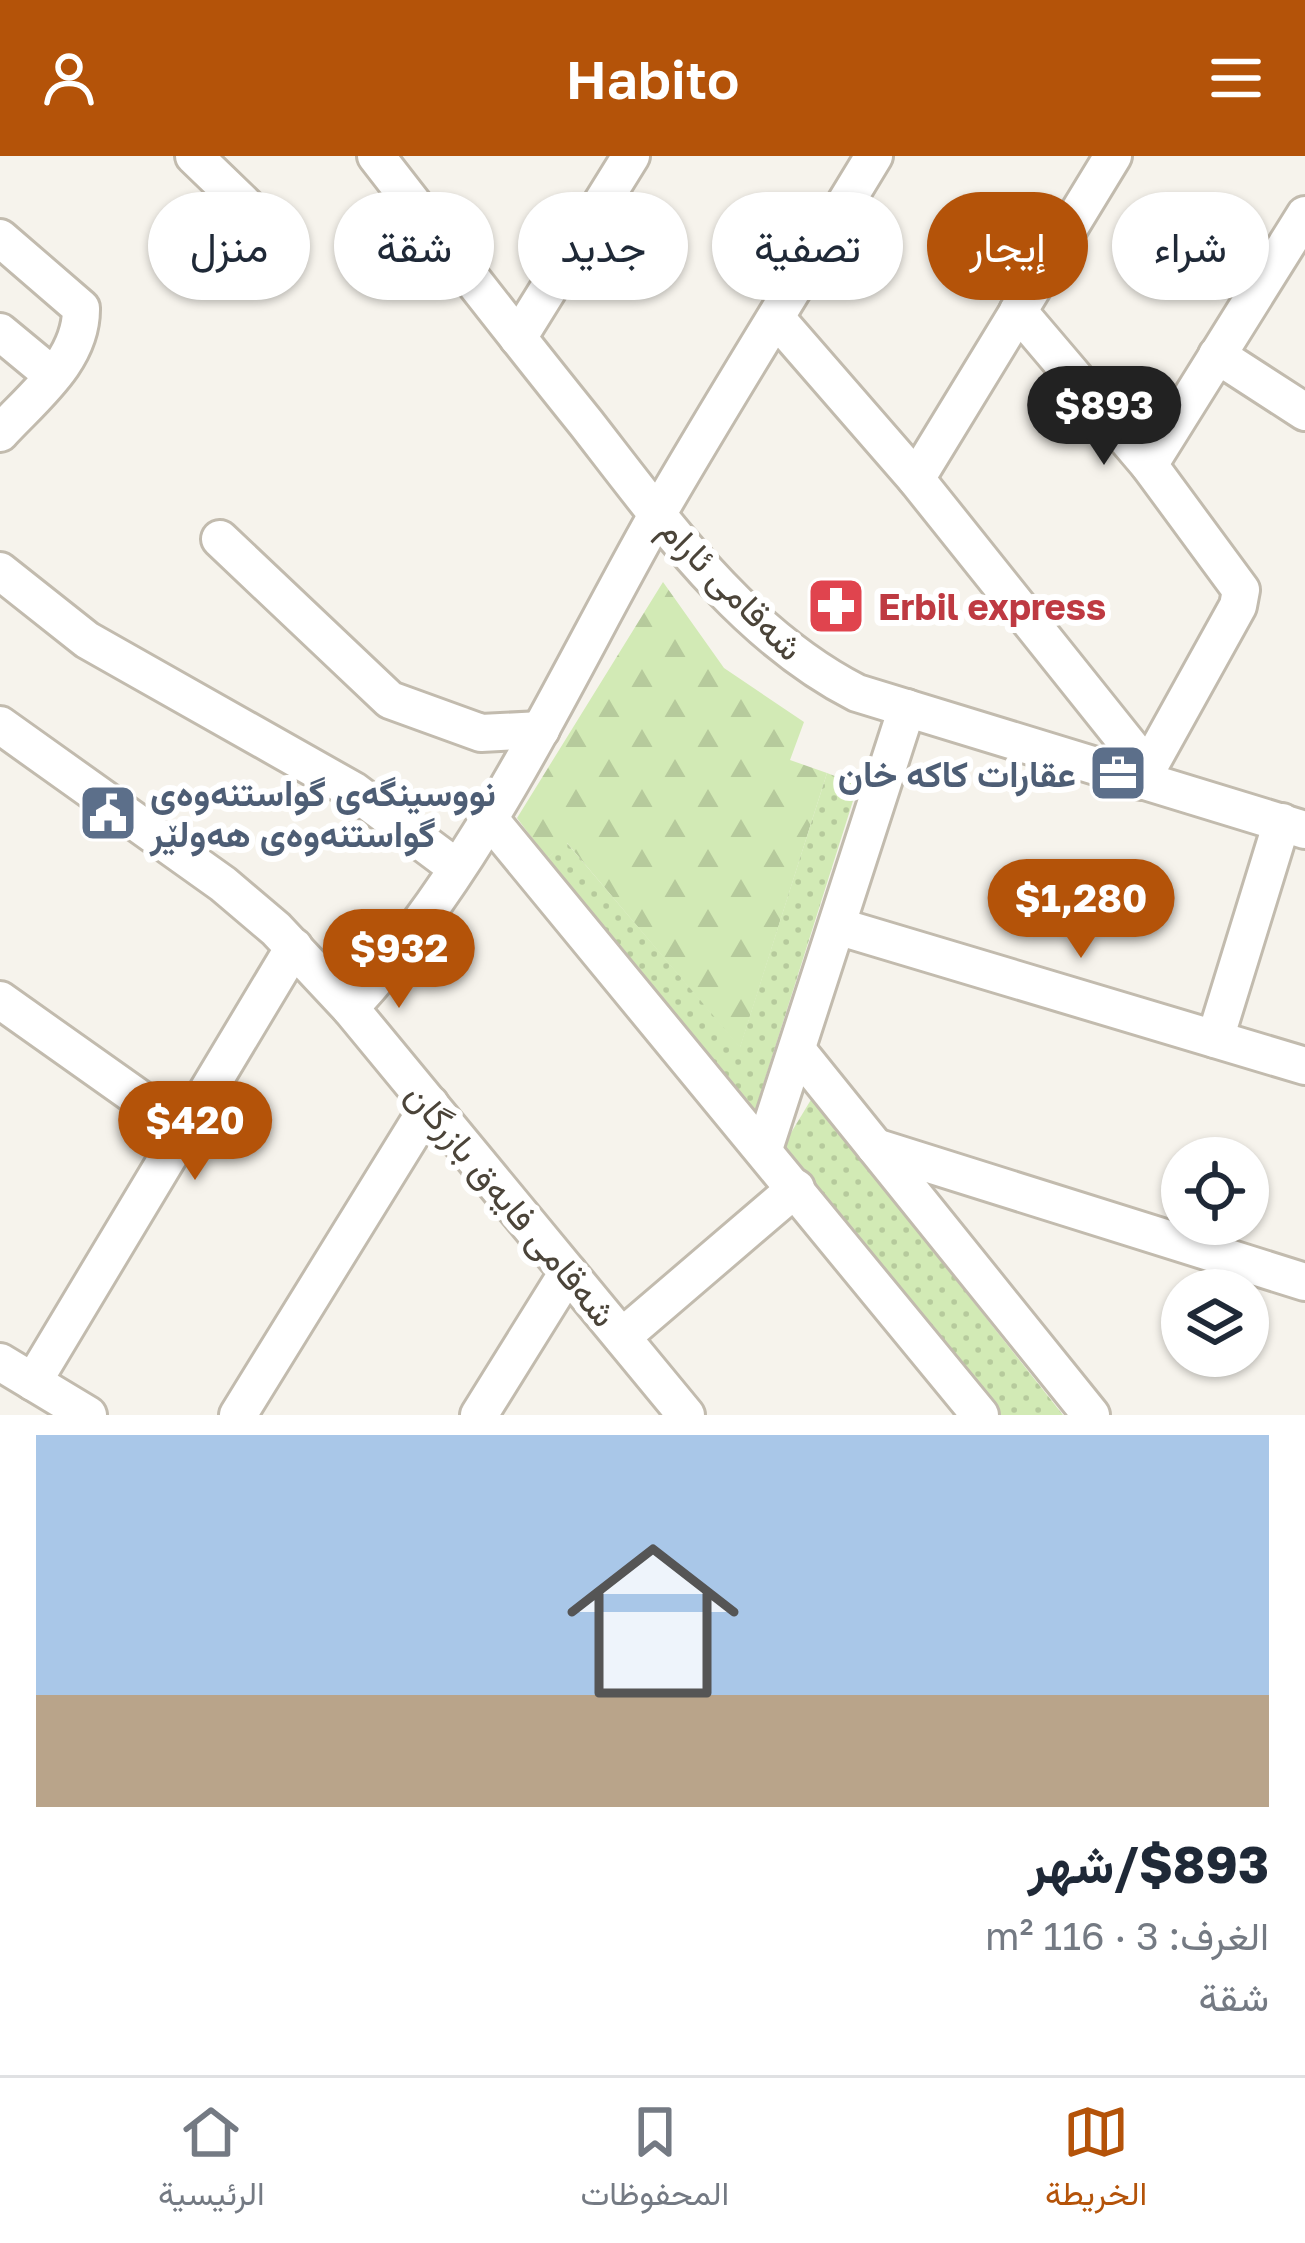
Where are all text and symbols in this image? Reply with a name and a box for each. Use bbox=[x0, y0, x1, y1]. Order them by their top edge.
icon: person bbox=[36, 45, 102, 111]
icon: menu bbox=[1203, 45, 1269, 111]
text: Habito bbox=[566, 46, 739, 111]
chip: منزل bbox=[148, 192, 310, 300]
chip: شقة bbox=[334, 192, 494, 300]
chip: جديد bbox=[518, 192, 688, 300]
chip: تصفية bbox=[712, 192, 903, 300]
chip: إيجار bbox=[927, 192, 1088, 300]
chip: شراء bbox=[1112, 192, 1269, 300]
pin: $893 bbox=[1033, 366, 1175, 468]
text: $893 bbox=[1054, 381, 1154, 428]
street label: شەقامی ئارام bbox=[649, 507, 813, 671]
pharmacy icon: Erbil express bbox=[805, 575, 867, 637]
place label: Erbil express bbox=[878, 585, 1106, 628]
office icon: عقارات كاكه خان bbox=[1087, 742, 1149, 804]
place label: عقارات كاكه خان bbox=[838, 752, 1076, 797]
place label: نووسینگەی گواستنەوەی گواستنەوەی هەولێر bbox=[149, 771, 496, 857]
public building icon: نووسینگەی گواستنەوەی گواستنەوەی هەولێر bbox=[77, 782, 139, 844]
pin: $1,280 bbox=[983, 859, 1179, 961]
text: $1,280 bbox=[1015, 874, 1147, 921]
pin: $932 bbox=[328, 909, 470, 1011]
text: $932 bbox=[350, 924, 448, 971]
street label: شەقامی فایەق بازرگان bbox=[396, 1073, 627, 1336]
pin: $420 bbox=[124, 1081, 266, 1183]
text: $420 bbox=[145, 1096, 245, 1143]
map controls bbox=[1161, 1137, 1269, 1377]
button: locate bbox=[1161, 1137, 1269, 1245]
button: layers bbox=[1161, 1269, 1269, 1377]
icon: home bbox=[545, 1513, 761, 1729]
text: $893/شهر bbox=[1028, 1833, 1269, 1894]
text: الغرف: 3 · 116 m² bbox=[985, 1912, 1269, 1959]
text: شقة bbox=[1199, 1973, 1269, 2020]
tab: الرئيسية bbox=[158, 2099, 265, 2223]
tab: المحفوظات bbox=[580, 2099, 729, 2223]
tab: الخريطة bbox=[1045, 2099, 1147, 2223]

